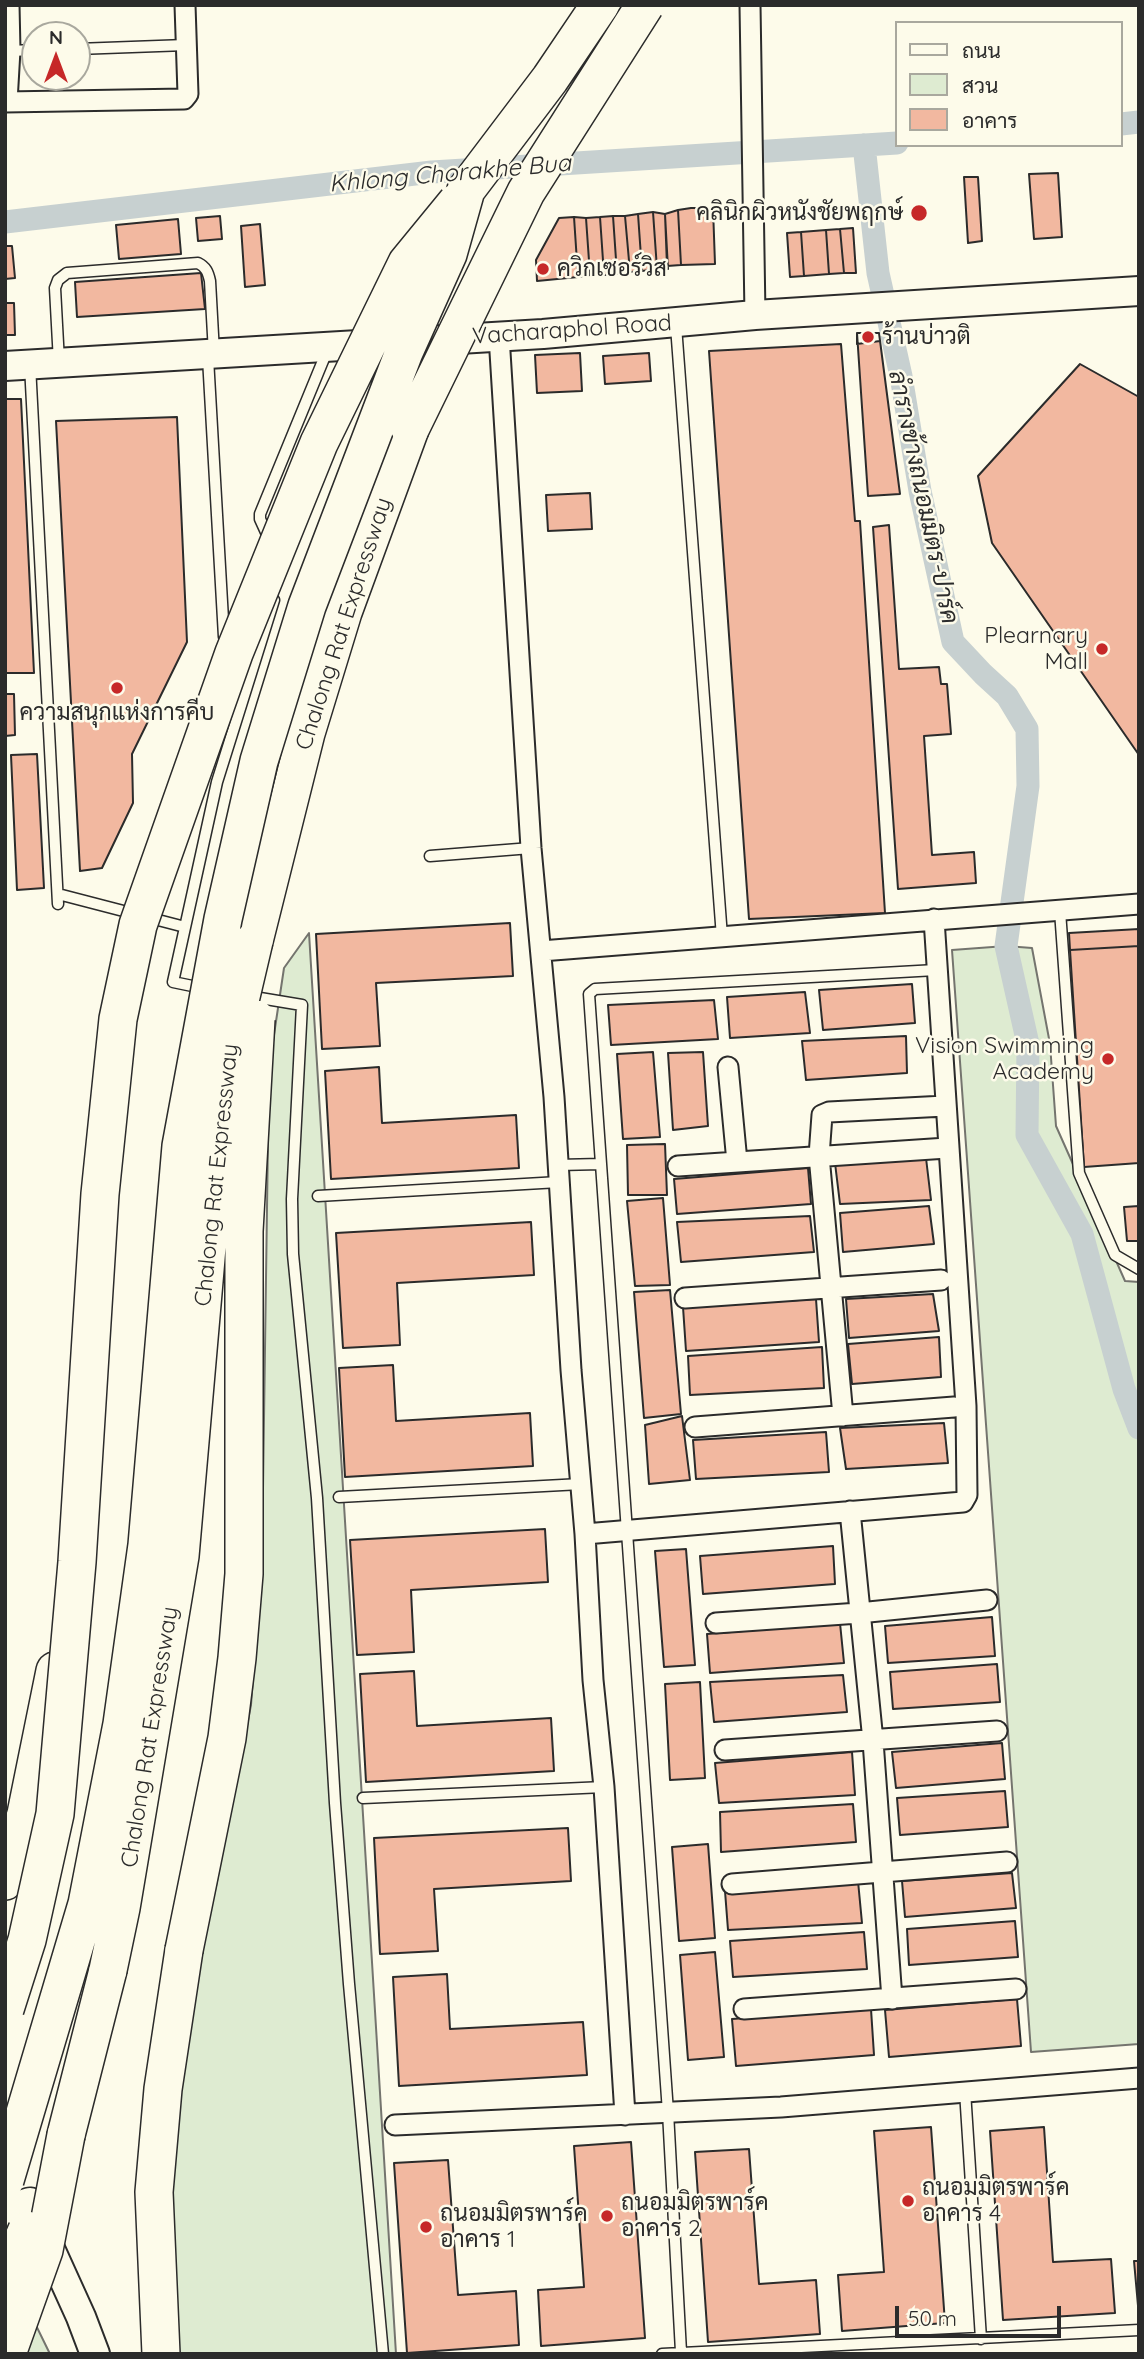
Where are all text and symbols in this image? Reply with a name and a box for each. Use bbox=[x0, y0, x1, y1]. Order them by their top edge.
north arrow bbox=[21, 21, 91, 91]
legend bbox=[895, 21, 1123, 147]
text: N bbox=[49, 25, 63, 49]
text: ถนน bbox=[962, 37, 1001, 63]
text: สวน bbox=[962, 72, 998, 98]
text: อาคาร bbox=[962, 107, 1018, 133]
water label: Khlong Chorakhe Bua bbox=[328, 149, 572, 199]
place label: คลินิกผิวหนังชัยพฤกษ์ bbox=[696, 199, 903, 227]
marker: คลินิกผิวหนังชัยพฤกษ์ bbox=[909, 203, 929, 223]
place label: ควิกเซอร์วิส bbox=[557, 255, 667, 283]
marker: ควิกเซอร์วิส bbox=[535, 261, 551, 277]
street label: Vacharaphol Road bbox=[471, 309, 673, 351]
place label: ร้านบ่าวติ bbox=[882, 323, 971, 351]
marker: ร้านบ่าวติ bbox=[860, 329, 876, 345]
water label: ลำรางข้างถนอมมิตร-ปาร์ค bbox=[882, 368, 964, 626]
street label: Chalong Rat Expressway bbox=[290, 494, 398, 754]
place label: Plearnary Mall bbox=[984, 622, 1088, 676]
marker: Plearnary Mall bbox=[1094, 641, 1110, 657]
marker: ความสนุกแห่งการคีบ bbox=[109, 680, 125, 696]
place label: ความสนุกแห่งการคีบ bbox=[20, 699, 214, 727]
place label: Vision Swimming Academy bbox=[915, 1032, 1094, 1086]
street label: Chalong Rat Expressway bbox=[189, 1042, 245, 1308]
marker: Vision Swimming Academy bbox=[1100, 1051, 1116, 1067]
street label: Chalong Rat Expressway bbox=[116, 1605, 184, 1869]
place label: ถนอมมิตรพาร์ค อาคาร 4 bbox=[922, 2174, 1070, 2228]
place label: ถนอมมิตรพาร์ค อาคาร 2 bbox=[621, 2189, 769, 2243]
marker: ถนอมมิตรพาร์ค อาคาร 4 bbox=[900, 2193, 916, 2209]
place label: ถนอมมิตรพาร์ค อาคาร 1 bbox=[440, 2200, 588, 2254]
marker: ถนอมมิตรพาร์ค อาคาร 2 bbox=[599, 2208, 615, 2224]
marker: ถนอมมิตรพาร์ค อาคาร 1 bbox=[418, 2219, 434, 2235]
scale bar bbox=[899, 2292, 1065, 2336]
text: 50 m bbox=[908, 2305, 957, 2331]

